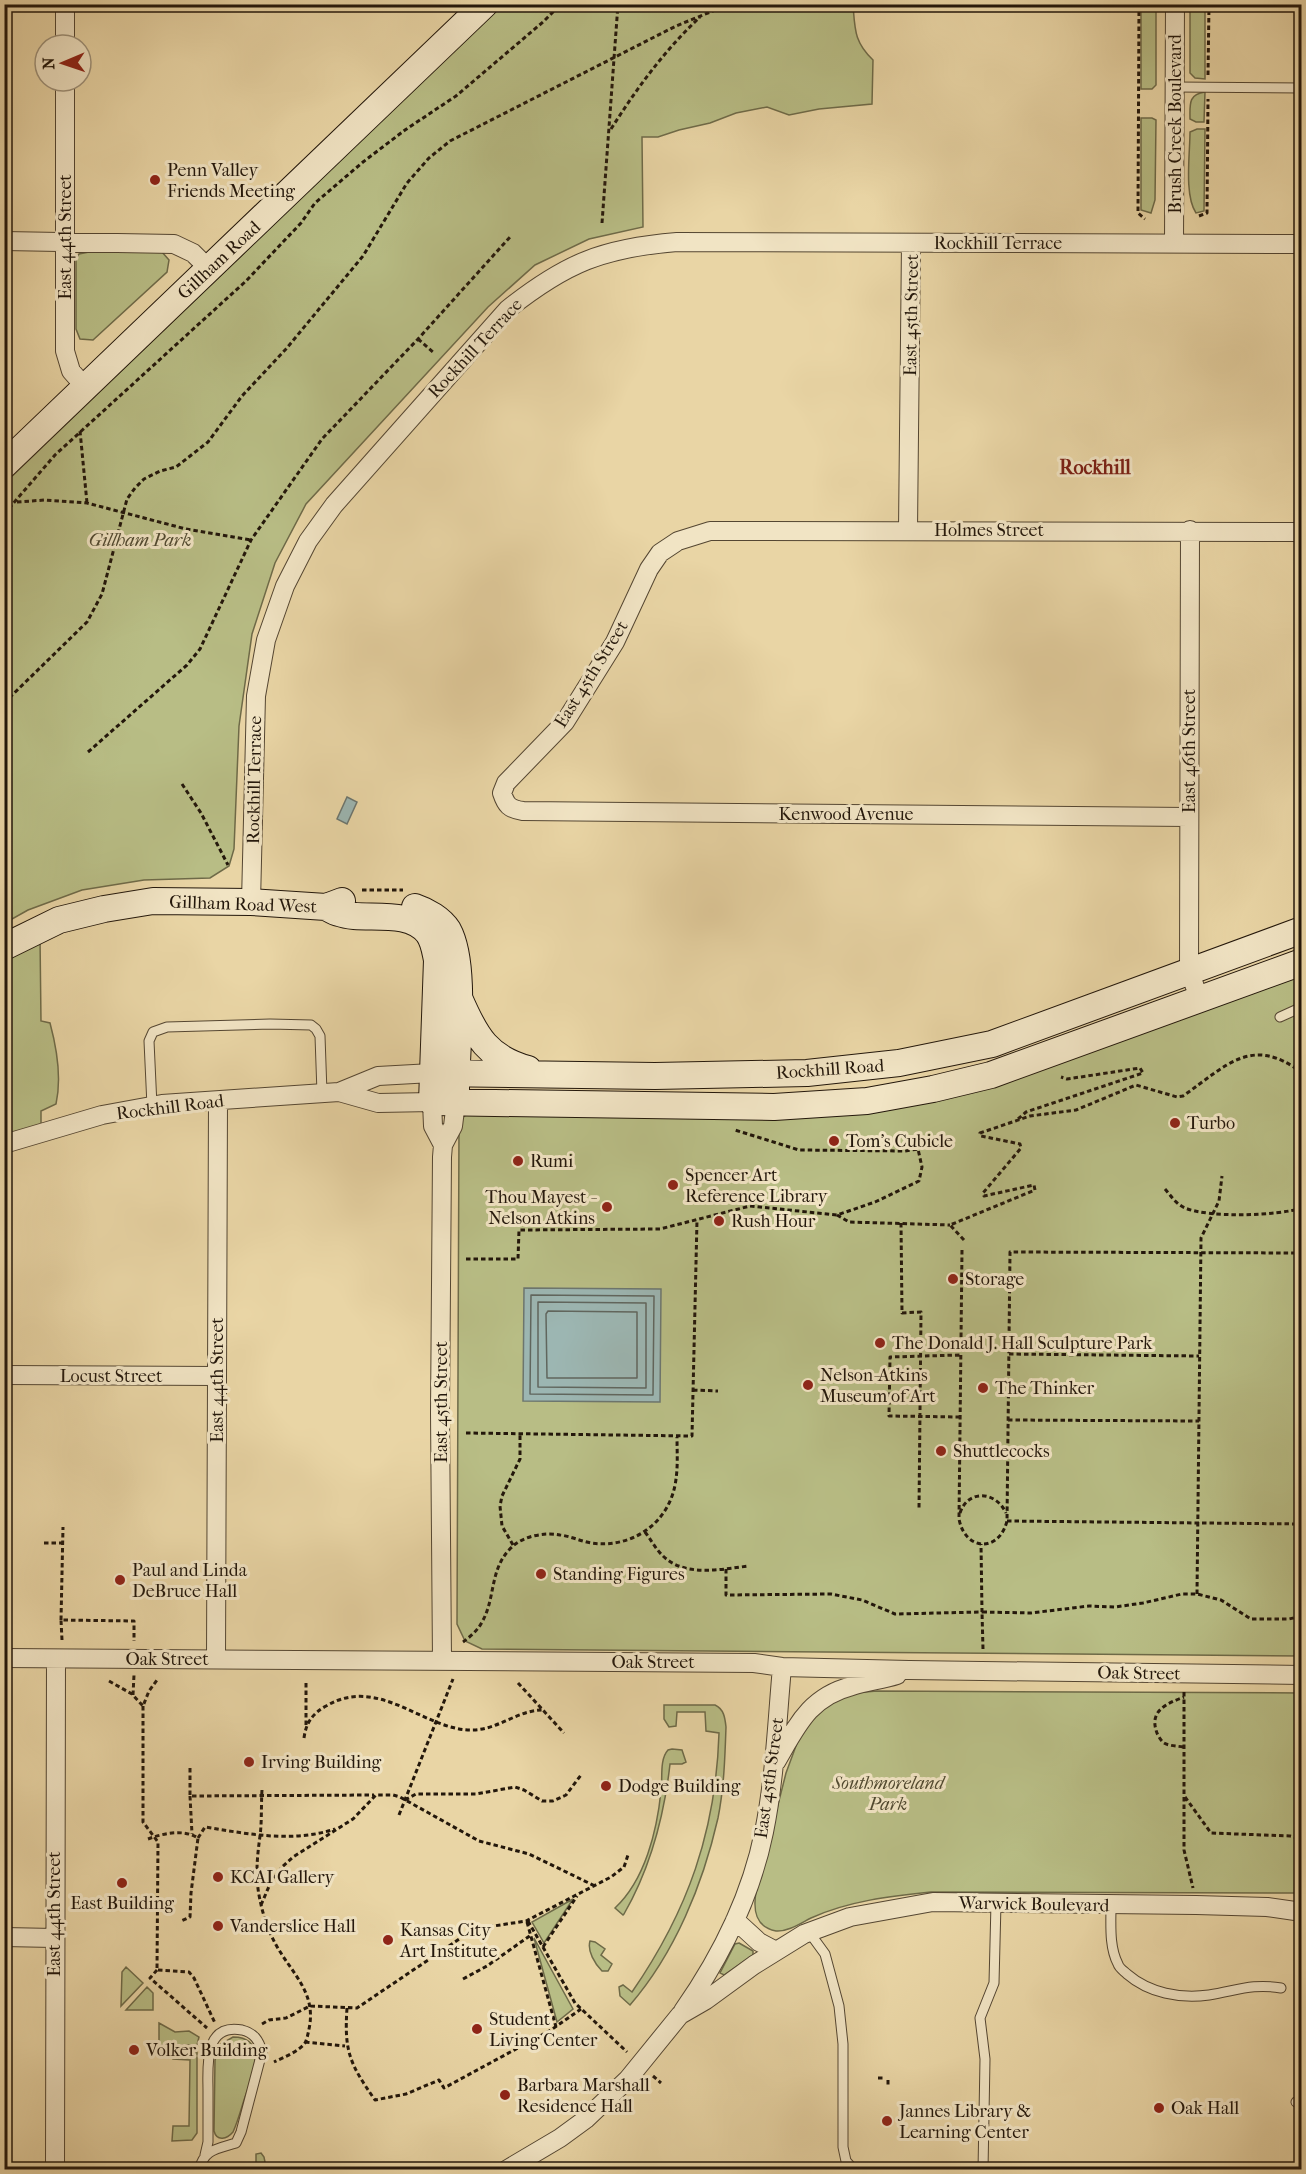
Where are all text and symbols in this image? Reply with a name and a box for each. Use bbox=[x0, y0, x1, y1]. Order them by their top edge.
north arrow bbox=[33, 33, 93, 93]
street label: Brush Creek Boulevard bbox=[1165, 34, 1186, 214]
text: N bbox=[39, 56, 58, 70]
place label: Penn Valley Friends Meeting bbox=[167, 160, 295, 202]
marker: Penn Valley Friends Meeting bbox=[148, 173, 162, 187]
street label: East 44th Street bbox=[55, 174, 76, 300]
street label: Gillham Road bbox=[174, 217, 265, 304]
street label: Rockhill Terrace bbox=[934, 233, 1062, 254]
street label: East 45th Street bbox=[900, 253, 923, 376]
street label: Rockhill Terrace bbox=[424, 294, 527, 402]
district label: Rockhill bbox=[1059, 456, 1131, 479]
street label: Holmes Street bbox=[934, 520, 1044, 541]
park label: Gillham Park bbox=[89, 530, 191, 551]
street label: East 45th Street bbox=[550, 616, 633, 732]
street label: East 46th Street bbox=[1179, 688, 1200, 813]
street label: Rockhill Terrace bbox=[243, 716, 266, 844]
street label: Kenwood Avenue bbox=[779, 804, 914, 825]
street label: Gillham Road West bbox=[169, 891, 318, 918]
street label: Rockhill Road bbox=[775, 1055, 885, 1084]
street label: Rockhill Road bbox=[115, 1090, 225, 1125]
place label: Turbo bbox=[1187, 1113, 1235, 1134]
marker: Turbo bbox=[1168, 1116, 1182, 1130]
place label: Tom's Cubicle bbox=[846, 1131, 953, 1152]
marker: Tom's Cubicle bbox=[827, 1134, 841, 1148]
place label: Rumi bbox=[530, 1151, 574, 1172]
marker: Rumi bbox=[511, 1154, 525, 1168]
place label: Spencer Art Reference Library bbox=[685, 1165, 829, 1207]
marker: Spencer Art Reference Library bbox=[666, 1178, 680, 1192]
place label: Thou Mayest - Nelson Atkins bbox=[485, 1187, 597, 1229]
marker: Thou Mayest - Nelson Atkins bbox=[600, 1200, 614, 1214]
place label: Rush Hour bbox=[731, 1211, 816, 1232]
marker: Rush Hour bbox=[712, 1214, 726, 1228]
place label: Storage bbox=[965, 1269, 1024, 1290]
marker: Storage bbox=[946, 1272, 960, 1286]
street label: East 44th Street bbox=[207, 1317, 228, 1443]
place label: The Donald J. Hall Sculpture Park bbox=[892, 1333, 1153, 1354]
marker: The Donald J. Hall Sculpture Park bbox=[873, 1336, 887, 1350]
street label: East 45th Street bbox=[431, 1340, 452, 1463]
place label: Nelson-Atkins Museum of Art bbox=[820, 1365, 936, 1407]
street label: Locust Street bbox=[60, 1366, 163, 1387]
marker: Nelson-Atkins Museum of Art bbox=[801, 1378, 815, 1392]
place label: The Thinker bbox=[995, 1378, 1095, 1399]
marker: The Thinker bbox=[976, 1381, 990, 1395]
place label: Shuttlecocks bbox=[953, 1441, 1050, 1462]
marker: Shuttlecocks bbox=[934, 1444, 948, 1458]
place label: Paul and Linda DeBruce Hall bbox=[132, 1560, 248, 1602]
place label: Standing Figures bbox=[553, 1564, 685, 1585]
marker: Standing Figures bbox=[534, 1567, 548, 1581]
marker: Paul and Linda DeBruce Hall bbox=[113, 1573, 127, 1587]
street label: Oak Street bbox=[125, 1649, 209, 1670]
street label: Oak Street bbox=[611, 1652, 695, 1673]
street label: Oak Street bbox=[1097, 1662, 1181, 1685]
street label: East 45th Street bbox=[751, 1716, 788, 1840]
place label: Irving Building bbox=[261, 1752, 382, 1773]
marker: Irving Building bbox=[242, 1755, 256, 1769]
park label: Southmoreland Park bbox=[831, 1773, 947, 1815]
place label: Dodge Building bbox=[618, 1776, 741, 1797]
marker: Dodge Building bbox=[599, 1779, 613, 1793]
street label: East 44th Street bbox=[44, 1851, 65, 1977]
place label: KCAI Gallery bbox=[230, 1867, 336, 1888]
marker: KCAI Gallery bbox=[211, 1870, 225, 1884]
marker: East Building bbox=[115, 1876, 129, 1890]
place label: East Building bbox=[70, 1893, 174, 1914]
street label: Warwick Boulevard bbox=[957, 1893, 1110, 1916]
place label: Vanderslice Hall bbox=[229, 1916, 356, 1937]
marker: Vanderslice Hall bbox=[211, 1919, 225, 1933]
place label: Kansas City Art Institute bbox=[399, 1920, 497, 1962]
marker: Kansas City Art Institute bbox=[381, 1933, 395, 1947]
place label: Student Living Center bbox=[489, 2009, 598, 2051]
marker: Student Living Center bbox=[470, 2022, 484, 2036]
place label: Volker Building bbox=[145, 2040, 268, 2061]
marker: Volker Building bbox=[127, 2043, 141, 2057]
place label: Barbara Marshall Residence Hall bbox=[517, 2075, 650, 2117]
marker: Barbara Marshall Residence Hall bbox=[498, 2088, 512, 2102]
place label: Oak Hall bbox=[1171, 2098, 1239, 2119]
place label: Jannes Library & Learning Center bbox=[897, 2101, 1031, 2143]
marker: Oak Hall bbox=[1152, 2101, 1166, 2115]
marker: Jannes Library & Learning Center bbox=[880, 2114, 894, 2128]

